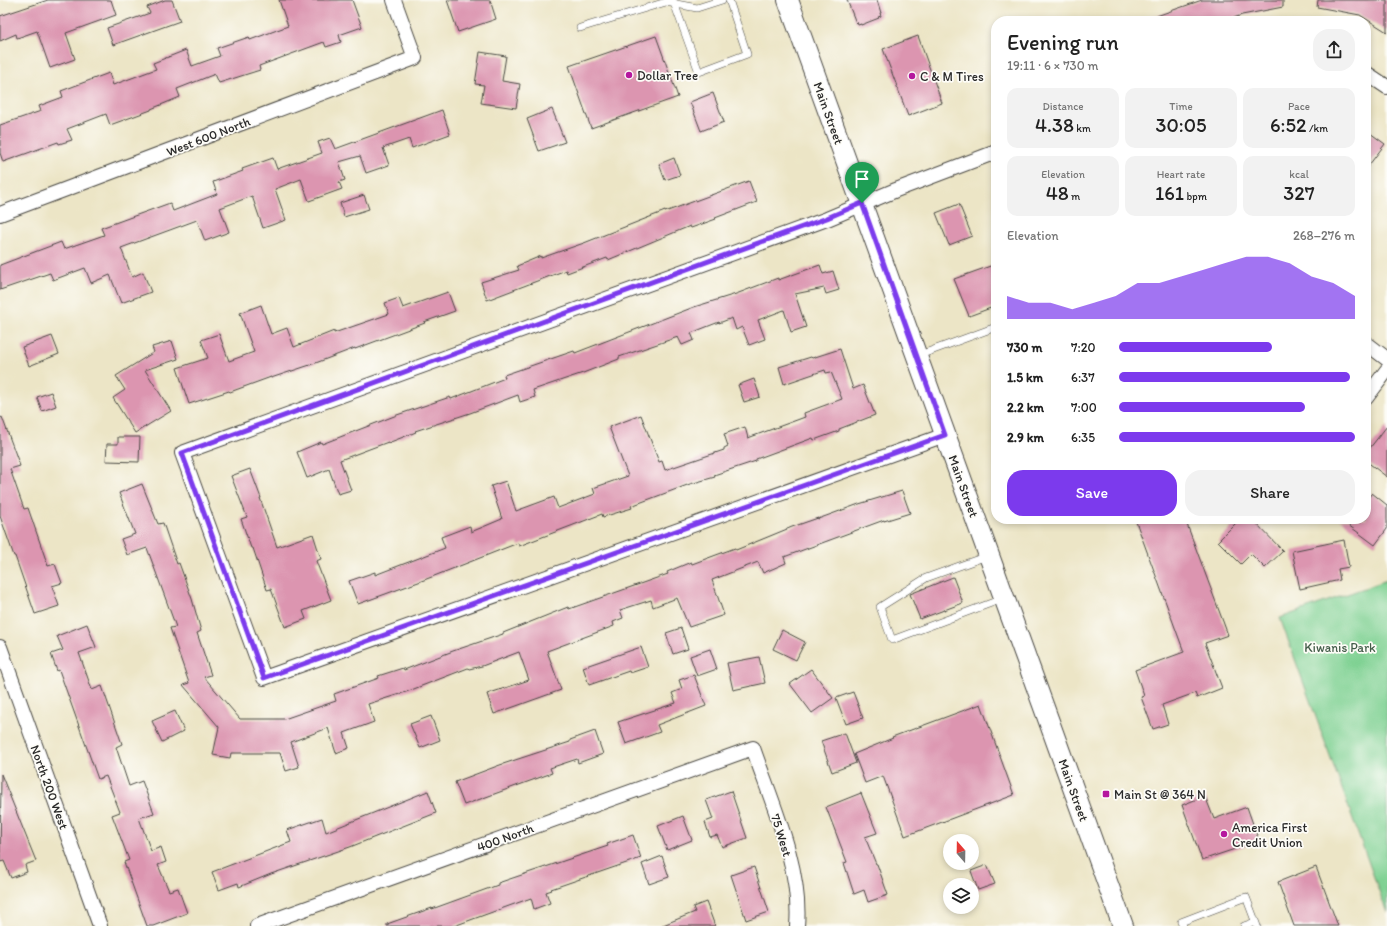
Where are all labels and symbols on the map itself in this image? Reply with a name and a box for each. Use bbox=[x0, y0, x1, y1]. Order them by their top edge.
place label: Dollar Tree bbox=[637, 68, 698, 83]
place label: C & M Tires bbox=[920, 69, 984, 84]
marker: Dollar Tree bbox=[624, 70, 634, 80]
marker: C & M Tires bbox=[907, 71, 917, 81]
street label: Main Street bbox=[810, 80, 847, 147]
street label: West 600 North bbox=[164, 114, 252, 159]
pin bbox=[845, 162, 879, 203]
street label: Main Street bbox=[945, 453, 982, 520]
park label: Kiwanis Park bbox=[1304, 640, 1376, 655]
street label: North 200 West bbox=[27, 743, 72, 831]
street label: Main Street bbox=[1055, 757, 1092, 824]
place label: Main St @ 364 N bbox=[1114, 787, 1206, 802]
marker: Main St @ 364 N bbox=[1101, 789, 1111, 799]
street label: 75 West bbox=[768, 812, 795, 858]
street label: 400 North bbox=[475, 820, 536, 855]
place label: America First Credit Union bbox=[1232, 820, 1307, 850]
marker: America First Credit Union bbox=[1219, 829, 1229, 839]
north arrow bbox=[943, 834, 979, 870]

